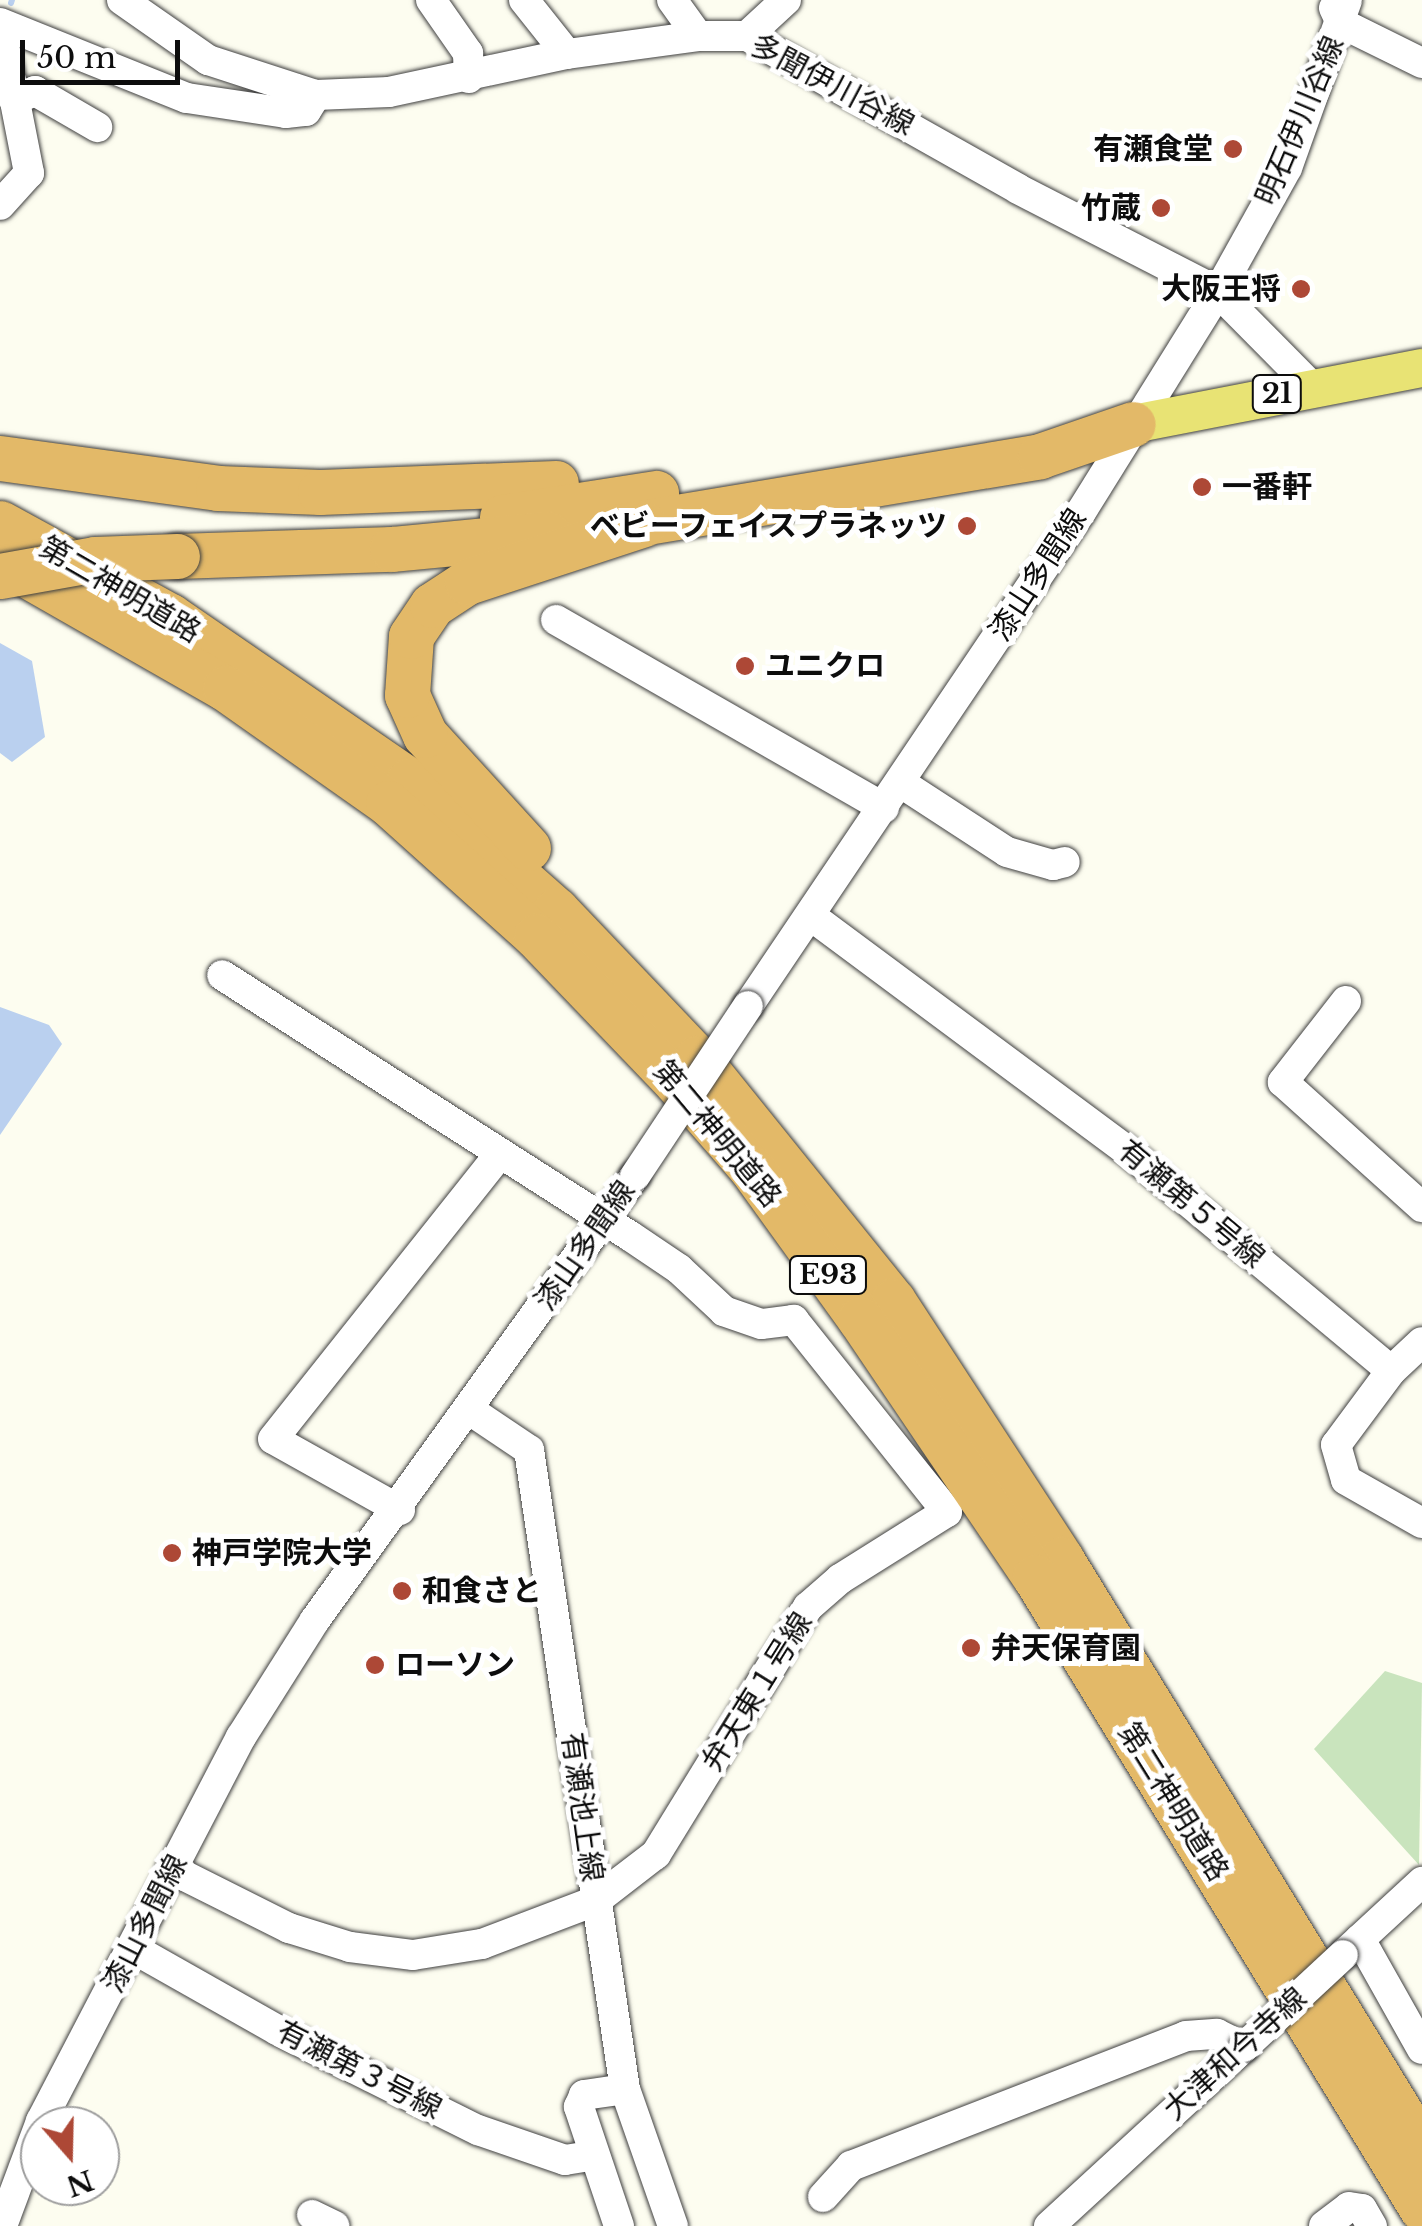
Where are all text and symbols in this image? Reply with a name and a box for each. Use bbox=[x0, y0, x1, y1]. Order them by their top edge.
scale bar bbox=[25, 20, 185, 82]
street label: 多聞伊川谷線 bbox=[744, 27, 920, 143]
street label: 明石伊川谷線 bbox=[1248, 31, 1352, 211]
text: 50 m bbox=[37, 39, 116, 76]
place label: 有瀬食堂 bbox=[1093, 131, 1213, 167]
marker: 有瀬食堂 bbox=[1222, 138, 1244, 160]
place label: 竹蔵 bbox=[1081, 190, 1141, 226]
marker: 竹蔵 bbox=[1150, 197, 1172, 219]
place label: 大阪王将 bbox=[1161, 271, 1281, 307]
marker: 大阪王将 bbox=[1290, 278, 1312, 300]
road number: 21 bbox=[1250, 371, 1304, 417]
place label: 一番軒 bbox=[1222, 469, 1312, 505]
marker: 一番軒 bbox=[1191, 476, 1213, 498]
street label: 漆山多聞線 bbox=[982, 502, 1094, 648]
place label: ベビーフェイスプラネッツ bbox=[587, 508, 947, 544]
marker: ベビーフェイスプラネッツ bbox=[956, 515, 978, 537]
street label: 第二神明道路 bbox=[33, 529, 207, 651]
place label: ユニクロ bbox=[765, 648, 885, 684]
marker: ユニクロ bbox=[734, 655, 756, 677]
street label: 第二神明道路 bbox=[645, 1053, 789, 1215]
street label: 有瀬第５号線 bbox=[1110, 1132, 1272, 1276]
street label: 漆山多聞線 bbox=[527, 1174, 643, 1318]
road number: E93 bbox=[788, 1252, 868, 1298]
place label: 神戸学院大学 bbox=[192, 1535, 372, 1571]
marker: 神戸学院大学 bbox=[161, 1542, 183, 1564]
place label: 和食さと bbox=[422, 1573, 542, 1609]
marker: 和食さと bbox=[391, 1580, 413, 1602]
street label: 弁天東１号線 bbox=[694, 1606, 820, 1778]
place label: 弁天保育園 bbox=[991, 1630, 1141, 1666]
marker: 弁天保育園 bbox=[960, 1637, 982, 1659]
place label: ローソン bbox=[395, 1647, 515, 1683]
marker: ローソン bbox=[364, 1654, 386, 1676]
street label: 第二神明道路 bbox=[1110, 1716, 1236, 1888]
street label: 有瀬池上線 bbox=[554, 1730, 610, 1884]
street label: 漆山多聞線 bbox=[95, 1849, 195, 1999]
street label: 大津和今寺線 bbox=[1156, 1980, 1314, 2128]
street label: 有瀬第３号線 bbox=[271, 2013, 447, 2127]
north arrow bbox=[20, 2106, 120, 2206]
text: N bbox=[61, 2162, 98, 2204]

